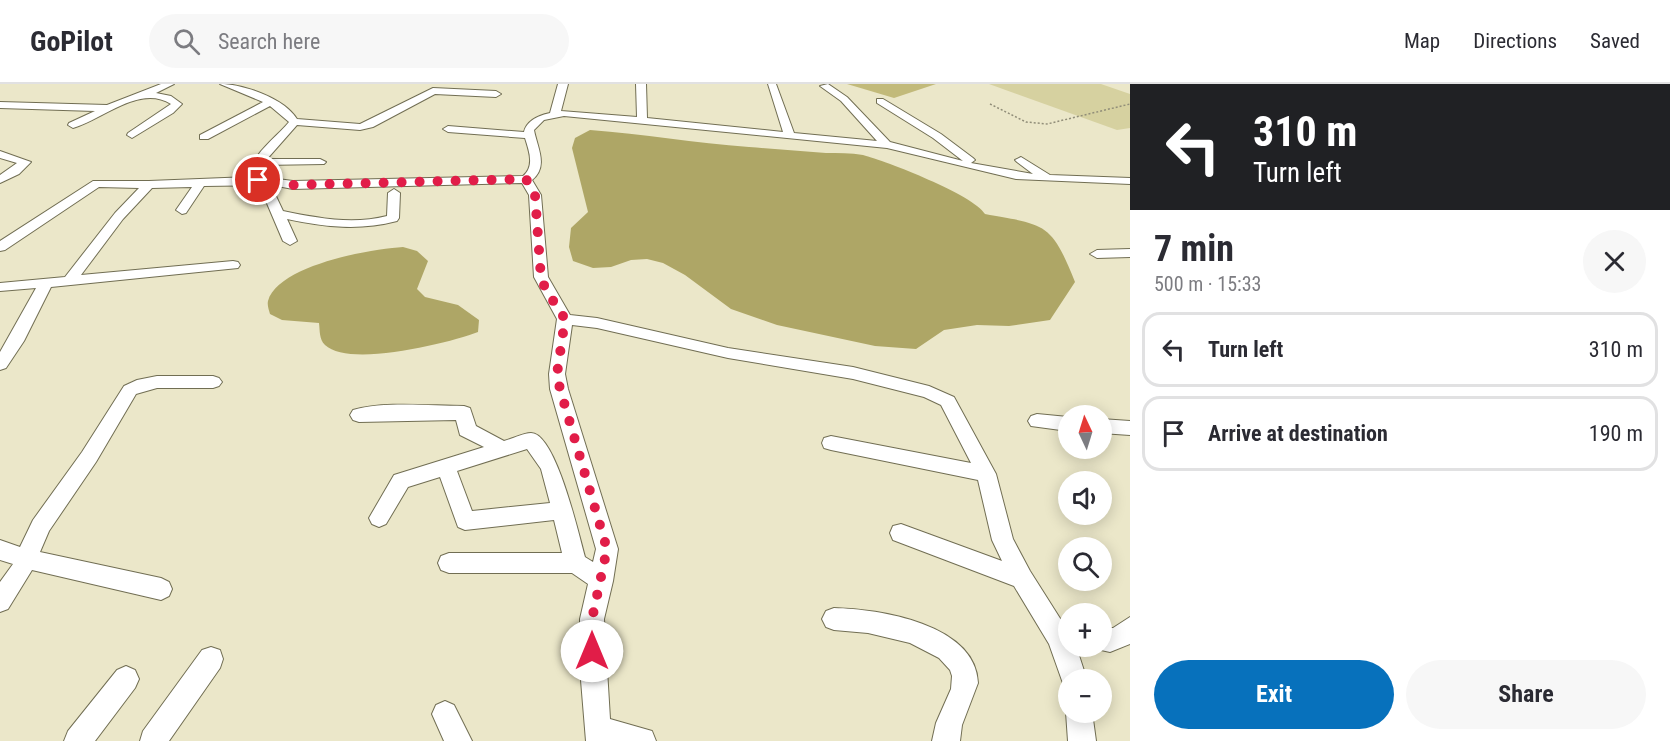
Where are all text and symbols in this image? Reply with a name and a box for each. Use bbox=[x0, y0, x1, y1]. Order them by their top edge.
search box bbox=[149, 14, 569, 68]
text: GoPilot bbox=[30, 25, 113, 58]
icon: search bbox=[170, 25, 203, 58]
text: Search here bbox=[218, 29, 320, 54]
text: Map bbox=[1404, 29, 1440, 53]
text: Directions bbox=[1473, 29, 1557, 53]
text: Saved bbox=[1590, 29, 1640, 53]
text: 310 m bbox=[1253, 107, 1358, 156]
icon: left bbox=[1154, 108, 1232, 186]
pin bbox=[232, 154, 283, 205]
text: Turn left bbox=[1253, 157, 1342, 189]
icon: arrive bbox=[241, 163, 274, 196]
text: 7 min bbox=[1154, 228, 1234, 270]
button: close bbox=[1583, 230, 1646, 293]
text: 500 m · 15:33 bbox=[1154, 272, 1261, 296]
icon: left bbox=[1157, 333, 1190, 366]
text: Turn left bbox=[1208, 337, 1283, 362]
text: 310 m bbox=[1589, 337, 1643, 362]
north arrow bbox=[1058, 405, 1112, 459]
map controls bbox=[1058, 405, 1112, 723]
icon: arrive bbox=[1157, 417, 1190, 450]
text: Arrive at destination bbox=[1208, 421, 1388, 446]
text: 190 m bbox=[1589, 421, 1643, 446]
button: sound bbox=[1058, 471, 1112, 525]
button: search bbox=[1058, 537, 1112, 591]
button: + bbox=[1058, 603, 1112, 657]
position arrow bbox=[560, 619, 624, 683]
button: Exit bbox=[1154, 660, 1394, 729]
button: Share bbox=[1406, 660, 1646, 729]
button: − bbox=[1058, 669, 1112, 723]

